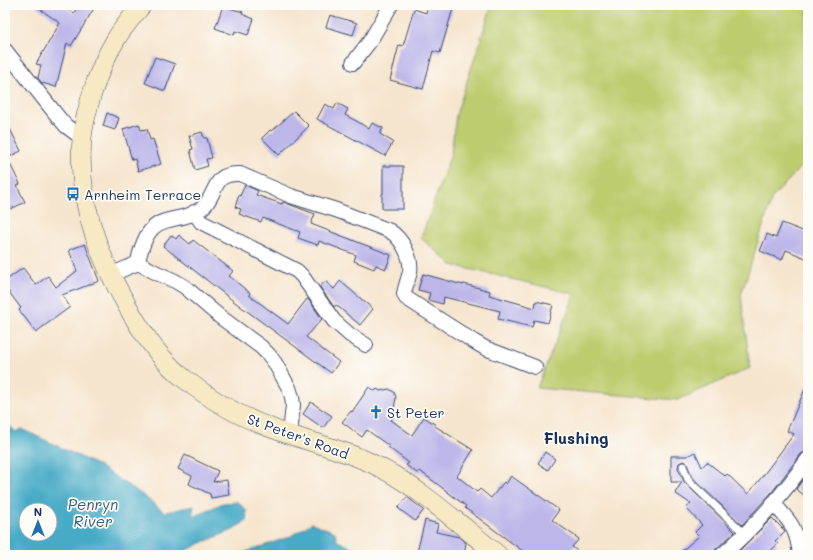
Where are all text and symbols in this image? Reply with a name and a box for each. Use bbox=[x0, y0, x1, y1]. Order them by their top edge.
place label: Arnheim Terrace bbox=[84, 185, 201, 204]
bus stop icon: Arnheim Terrace bbox=[65, 186, 81, 202]
place label: St Peter bbox=[387, 403, 445, 422]
church icon: St Peter bbox=[368, 404, 384, 420]
street label: St Peter's Road bbox=[245, 409, 352, 463]
district label: Flushing bbox=[543, 427, 609, 448]
water label: Penryn River bbox=[68, 494, 118, 531]
north arrow bbox=[18, 502, 58, 542]
text: N bbox=[34, 504, 42, 519]

